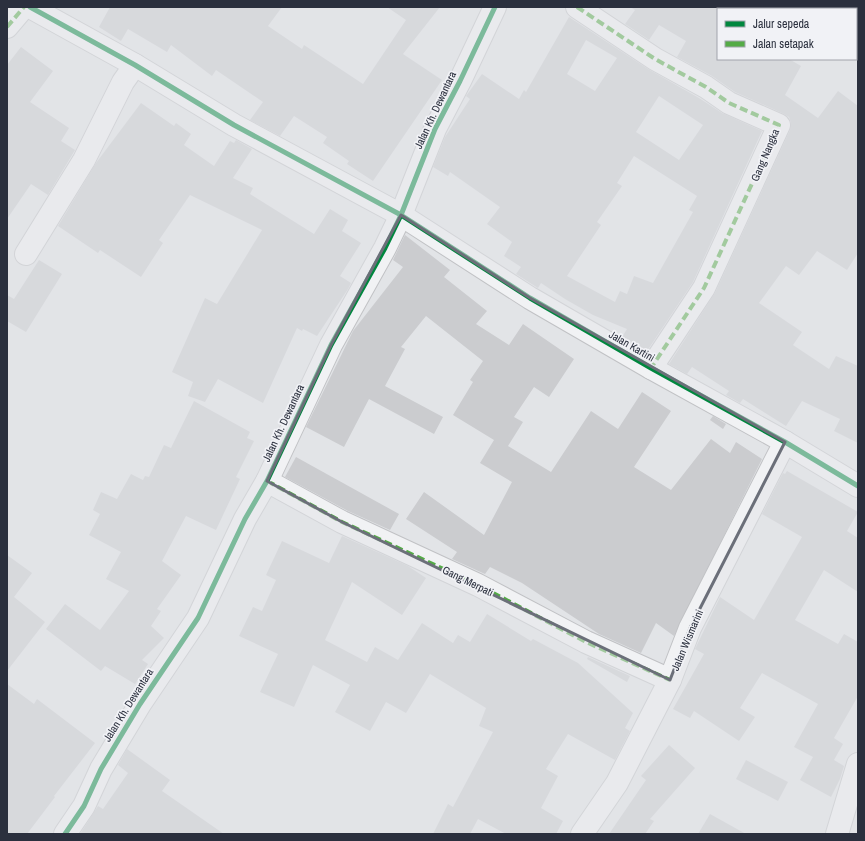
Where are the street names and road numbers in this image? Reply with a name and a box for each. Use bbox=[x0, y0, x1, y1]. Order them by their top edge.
street label: Jalan Kh. Dewantara bbox=[411, 69, 459, 151]
street label: Gang Nangka bbox=[748, 127, 782, 183]
street label: Jalan Kartini bbox=[607, 327, 657, 365]
street label: Jalan Kh. Dewantara bbox=[259, 382, 307, 464]
street label: Gang Merpati bbox=[440, 563, 496, 599]
street label: Jalan Wismarini bbox=[668, 607, 706, 673]
street label: Jalan Kh. Dewantara bbox=[100, 666, 156, 744]

